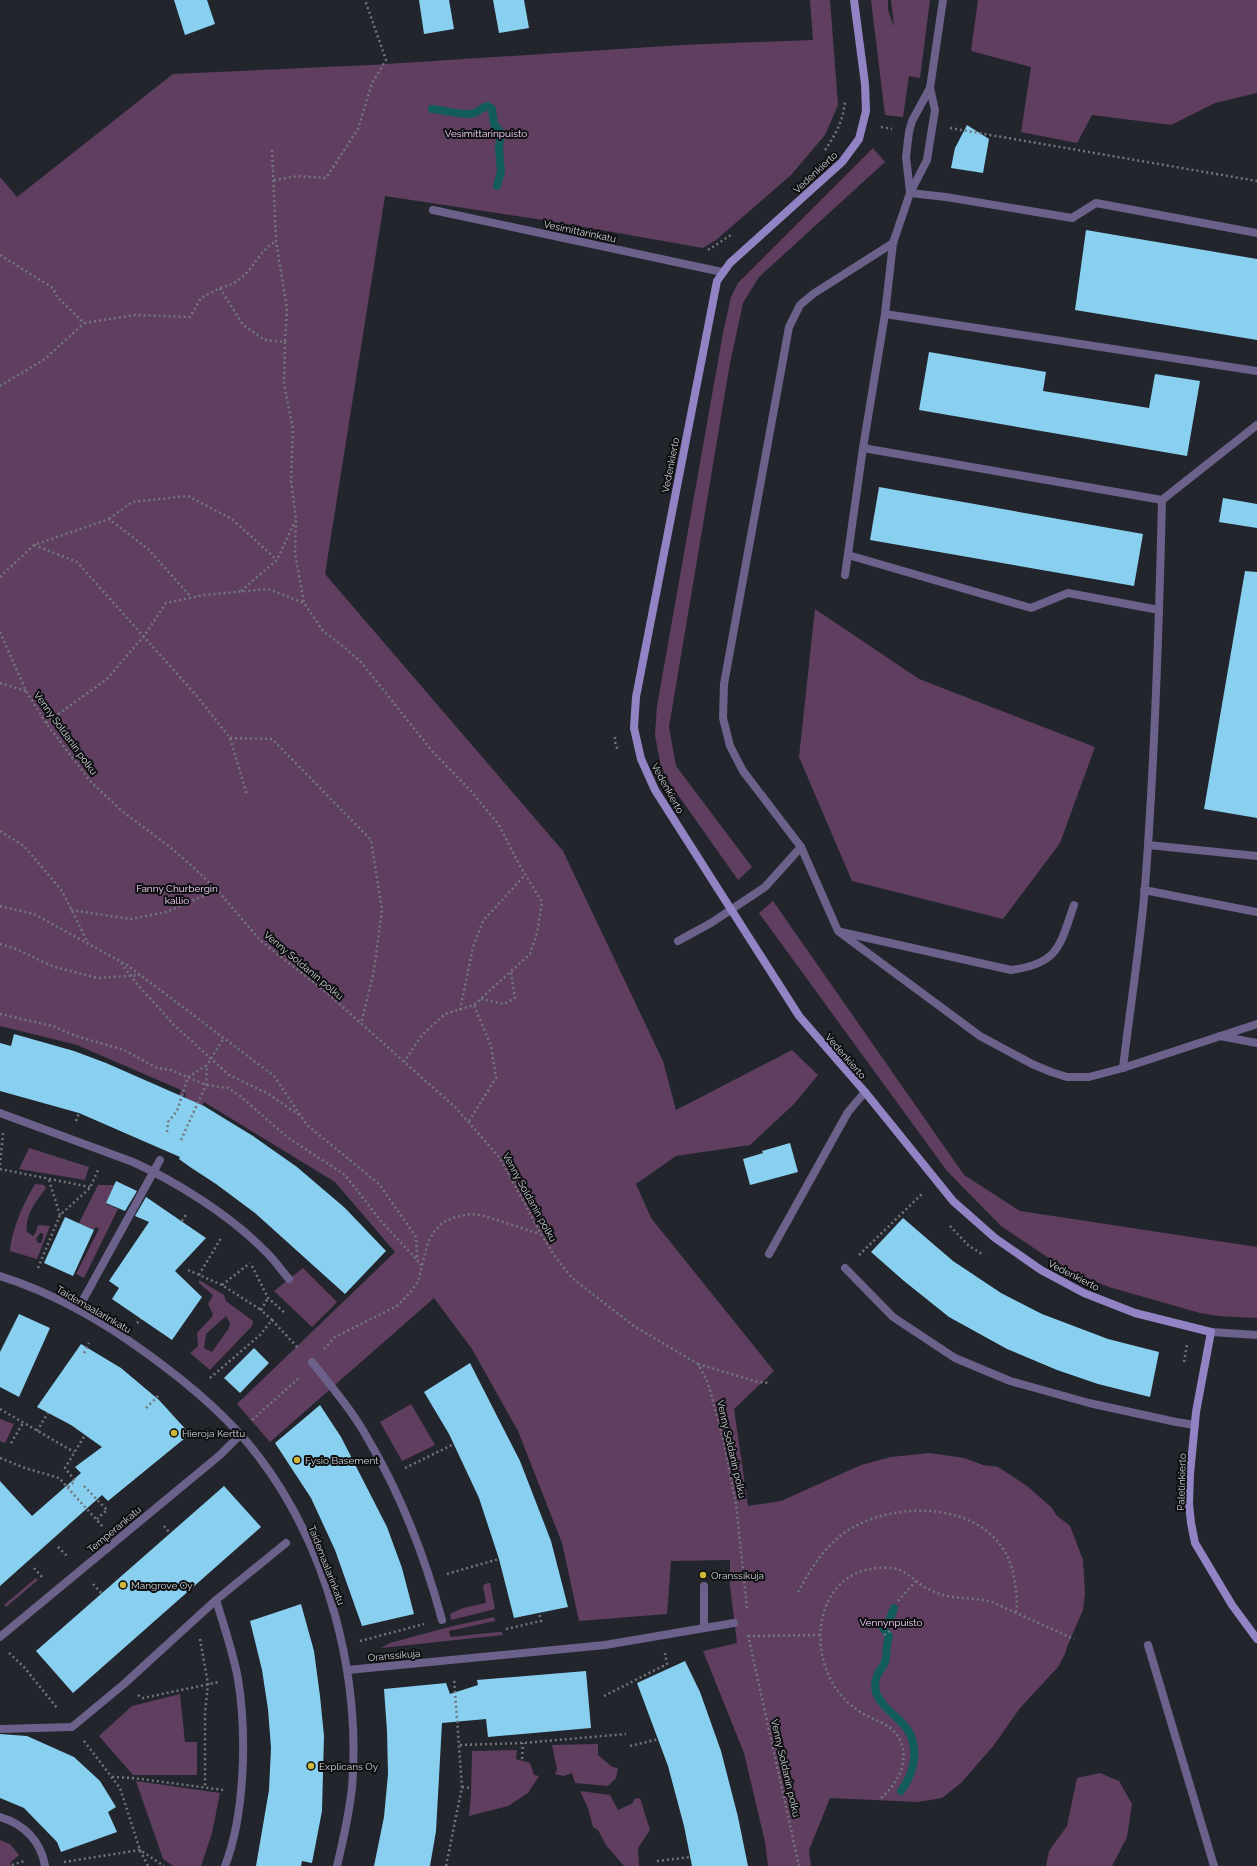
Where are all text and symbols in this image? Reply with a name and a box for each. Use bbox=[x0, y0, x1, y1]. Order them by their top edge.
park label: Vesimittarinpuisto bbox=[445, 128, 527, 139]
street label: Vedenkierto bbox=[791, 149, 840, 195]
street label: Vesimittarinkatu bbox=[543, 218, 617, 245]
street label: Vedenkierto bbox=[660, 437, 681, 494]
street label: Venny Soldanin polku bbox=[32, 690, 100, 777]
street label: Vedenkierto bbox=[649, 761, 686, 815]
park label: Fanny Churbergin kallio bbox=[136, 883, 218, 906]
street label: Venny Soldanin polku bbox=[262, 929, 346, 1002]
street label: Vedenkierto bbox=[823, 1032, 868, 1081]
street label: Venny Soldanin polku bbox=[500, 1151, 559, 1244]
street label: Vedenkierto bbox=[1046, 1258, 1101, 1293]
street label: Taidemaalarinkatu bbox=[54, 1284, 133, 1335]
street label: Venny Soldanin polku bbox=[715, 1399, 748, 1499]
marker: Hieroja Kerttu bbox=[169, 1428, 179, 1438]
place label: Hieroja Kerttu bbox=[182, 1428, 245, 1439]
street label: Paletinkierto bbox=[1175, 1453, 1188, 1511]
marker: Fysio Basement bbox=[292, 1455, 302, 1465]
place label: Fysio Basement bbox=[305, 1455, 379, 1466]
street label: Temperankatu bbox=[85, 1504, 143, 1555]
street label: Taidemaalarinkatu bbox=[306, 1524, 347, 1607]
marker: Oranssikuja bbox=[698, 1570, 708, 1580]
place label: Oranssikuja bbox=[711, 1570, 764, 1581]
marker: Mangrove Oy bbox=[118, 1580, 128, 1590]
place label: Mangrove Oy bbox=[131, 1580, 193, 1591]
park label: Vennynpuisto bbox=[859, 1617, 923, 1628]
street label: Oranssikuja bbox=[367, 1648, 421, 1663]
street label: Venny Soldanin polku bbox=[769, 1718, 802, 1818]
marker: Explicans Oy bbox=[306, 1761, 316, 1771]
place label: Explicans Oy bbox=[319, 1761, 379, 1772]

